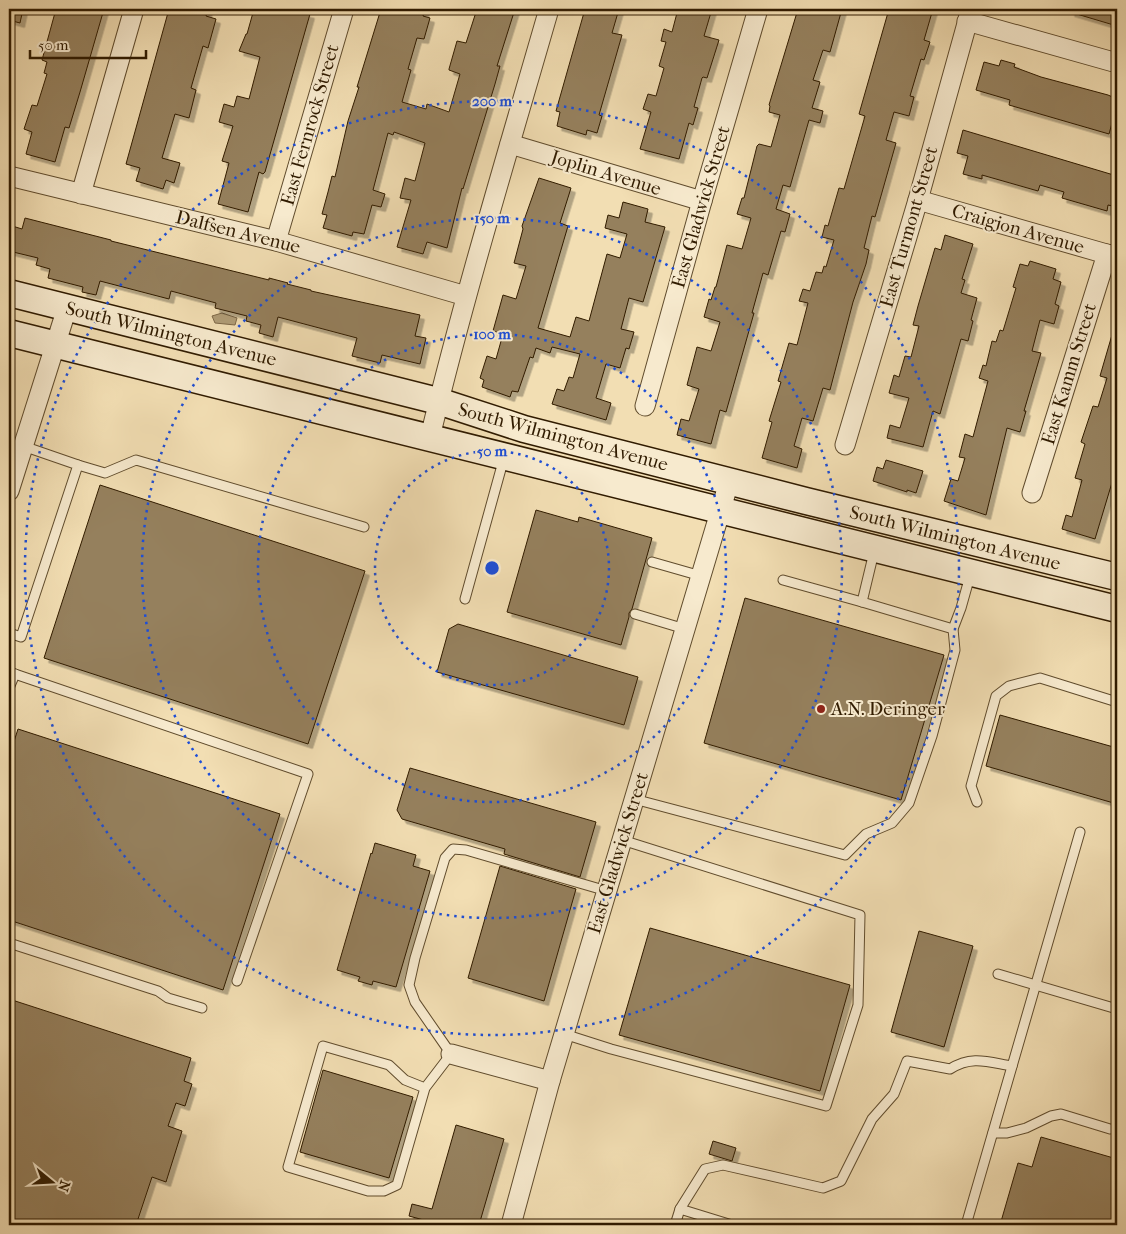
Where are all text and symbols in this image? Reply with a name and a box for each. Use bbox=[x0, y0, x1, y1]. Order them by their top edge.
scale bar bbox=[30, 28, 146, 60]
text: 50 m bbox=[38, 36, 69, 54]
street label: East Fernrock Street bbox=[276, 42, 344, 208]
text: 200 m bbox=[472, 92, 512, 110]
street label: East Gladwick Street bbox=[667, 123, 735, 291]
street label: East Turmont Street bbox=[875, 144, 943, 310]
street label: Joplin Avenue bbox=[546, 145, 664, 200]
street label: Craigjon Avenue bbox=[949, 200, 1087, 258]
street label: Dalfsen Avenue bbox=[173, 206, 303, 258]
text: 150 m bbox=[474, 209, 510, 227]
street label: South Wilmington Avenue bbox=[63, 297, 279, 371]
street label: East Kamm Street bbox=[1037, 300, 1101, 447]
text: 100 m bbox=[473, 325, 511, 343]
street label: South Wilmington Avenue bbox=[456, 398, 670, 476]
text: 50 m bbox=[477, 442, 508, 460]
street label: South Wilmington Avenue bbox=[847, 501, 1063, 575]
centre of rings bbox=[483, 559, 501, 577]
place label: A.N. Deringer bbox=[830, 698, 946, 720]
marker: A.N. Deringer bbox=[815, 703, 827, 715]
street label: East Gladwick Street bbox=[583, 769, 653, 937]
north arrow bbox=[28, 1156, 78, 1206]
text: N bbox=[54, 1178, 74, 1194]

